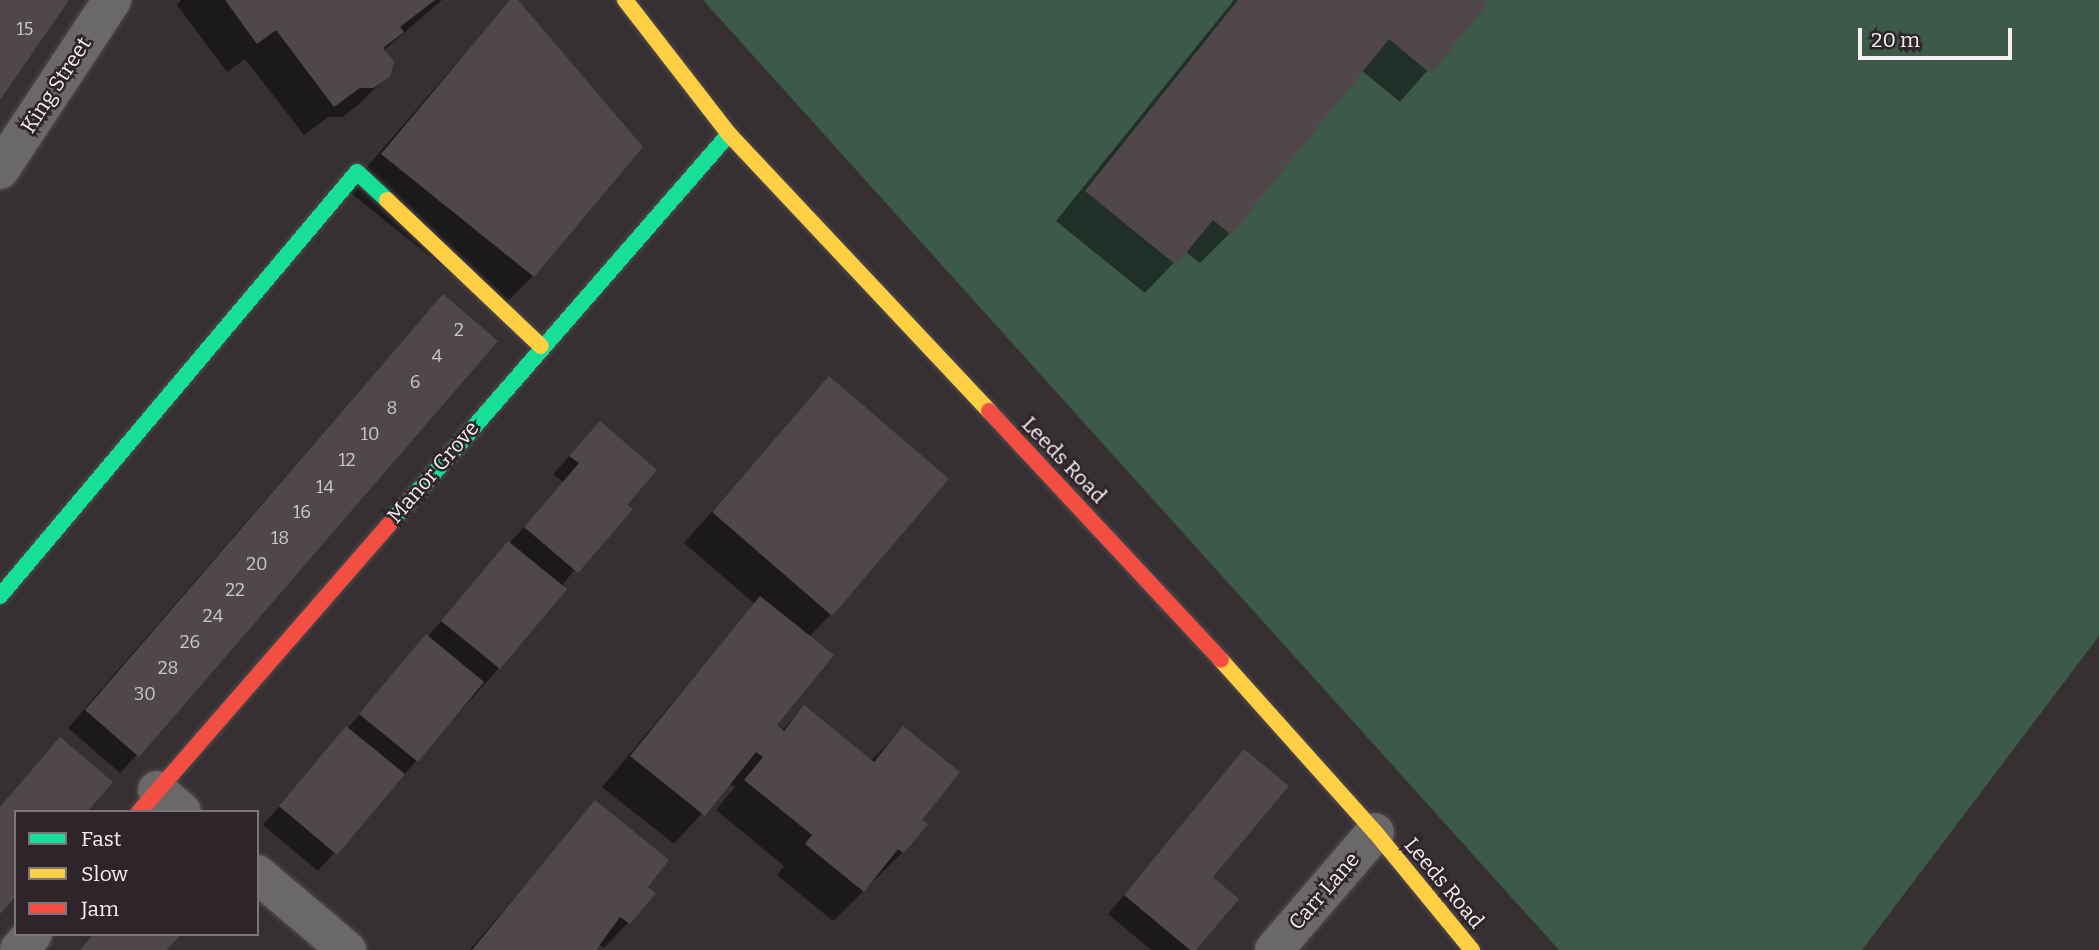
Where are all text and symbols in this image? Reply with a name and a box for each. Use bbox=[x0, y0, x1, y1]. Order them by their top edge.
scale bar bbox=[1861, 14, 2015, 58]
house number: 15 bbox=[17, 18, 33, 40]
text: 20 m bbox=[1871, 27, 1920, 53]
street label: King Street bbox=[16, 32, 96, 138]
house number: 2 bbox=[454, 319, 464, 341]
house number: 4 bbox=[432, 345, 442, 367]
house number: 6 bbox=[410, 371, 420, 393]
house number: 8 bbox=[387, 397, 397, 419]
street label: Leeds Road bbox=[1017, 412, 1111, 508]
street label: Manor Grove bbox=[382, 416, 484, 528]
house number: 10 bbox=[361, 423, 379, 445]
house number: 12 bbox=[338, 449, 356, 471]
house number: 14 bbox=[316, 476, 334, 498]
house number: 16 bbox=[293, 501, 311, 523]
house number: 18 bbox=[271, 527, 289, 549]
house number: 20 bbox=[246, 553, 268, 575]
house number: 22 bbox=[225, 579, 245, 601]
house number: 24 bbox=[203, 605, 223, 627]
house number: 26 bbox=[180, 631, 200, 653]
house number: 28 bbox=[158, 657, 178, 679]
house number: 30 bbox=[134, 683, 156, 705]
legend bbox=[14, 810, 259, 936]
text: Fast bbox=[81, 826, 121, 852]
street label: Leeds Road bbox=[1399, 833, 1489, 933]
street label: Carr Lane bbox=[1283, 847, 1365, 935]
text: Slow bbox=[81, 861, 128, 887]
text: Jam bbox=[81, 896, 119, 922]

